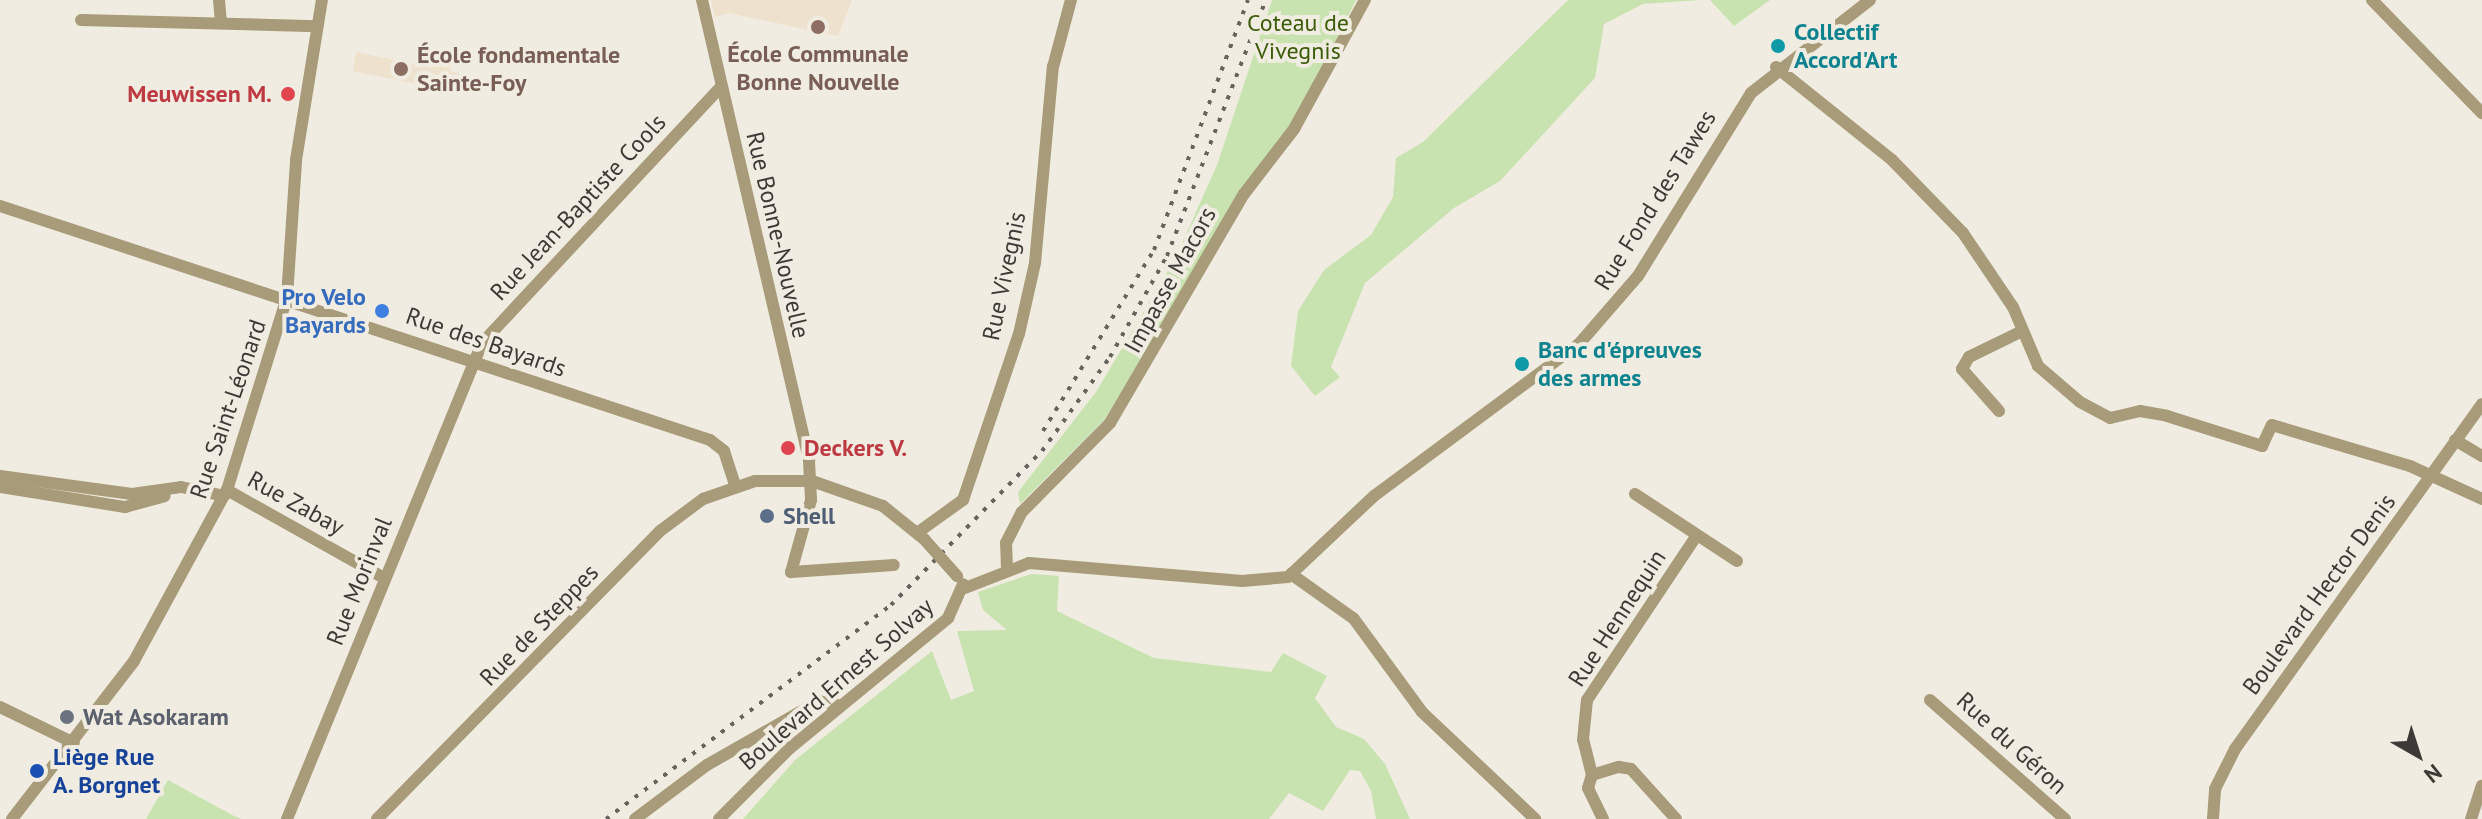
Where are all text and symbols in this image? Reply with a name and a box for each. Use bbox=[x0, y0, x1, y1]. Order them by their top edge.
park label: Coteau de Vivegnis bbox=[1247, 9, 1349, 65]
marker: École Communale Bonne Nouvelle bbox=[809, 18, 827, 36]
place label: Collectif Accord'Art bbox=[1794, 18, 1897, 74]
marker: Collectif Accord'Art bbox=[1769, 37, 1787, 55]
place label: École Communale Bonne Nouvelle bbox=[727, 40, 909, 96]
place label: École fondamentale Sainte-Foy bbox=[417, 41, 620, 97]
marker: École fondamentale Sainte-Foy bbox=[392, 60, 410, 78]
place label: Meuwissen M. bbox=[127, 80, 272, 108]
marker: Meuwissen M. bbox=[279, 85, 297, 103]
street label: Rue Fond des Tawes bbox=[1588, 104, 1722, 296]
street label: Rue Jean-Baptiste Cools bbox=[484, 108, 672, 306]
street label: Rue Bonne-Nouvelle bbox=[740, 129, 816, 341]
street label: Impasse Macors bbox=[1118, 202, 1222, 358]
street label: Rue Vivegnis bbox=[976, 209, 1032, 343]
place label: Pro Velo Bayards bbox=[281, 283, 366, 339]
street label: Rue des Bayards bbox=[402, 301, 570, 383]
marker: Pro Velo Bayards bbox=[373, 302, 391, 320]
street label: Rue Saint-Léonard bbox=[184, 316, 272, 502]
place label: Banc d'épreuves des armes bbox=[1538, 336, 1702, 392]
marker: Banc d'épreuves des armes bbox=[1513, 355, 1531, 373]
place label: Deckers V. bbox=[804, 434, 908, 462]
marker: Deckers V. bbox=[779, 439, 797, 457]
street label: Rue Zabay bbox=[243, 465, 349, 541]
street label: Boulevard Hector Denis bbox=[2236, 488, 2402, 700]
place label: Shell bbox=[783, 502, 835, 530]
marker: Shell bbox=[758, 507, 776, 525]
street label: Rue Morinval bbox=[320, 513, 398, 649]
street label: Rue Hennequin bbox=[1562, 544, 1672, 692]
street label: Rue de Steppes bbox=[474, 558, 604, 692]
street label: Boulevard Ernest Solvay bbox=[733, 592, 939, 776]
street label: Rue du Géron bbox=[1951, 686, 2073, 800]
place label: Wat Asokaram bbox=[83, 703, 230, 731]
marker: Wat Asokaram bbox=[58, 708, 76, 726]
north arrow bbox=[2378, 715, 2458, 795]
place label: Liège Rue A. Borgnet bbox=[53, 743, 162, 799]
text: N bbox=[2419, 758, 2448, 789]
marker: Liège Rue A. Borgnet bbox=[28, 762, 46, 780]

